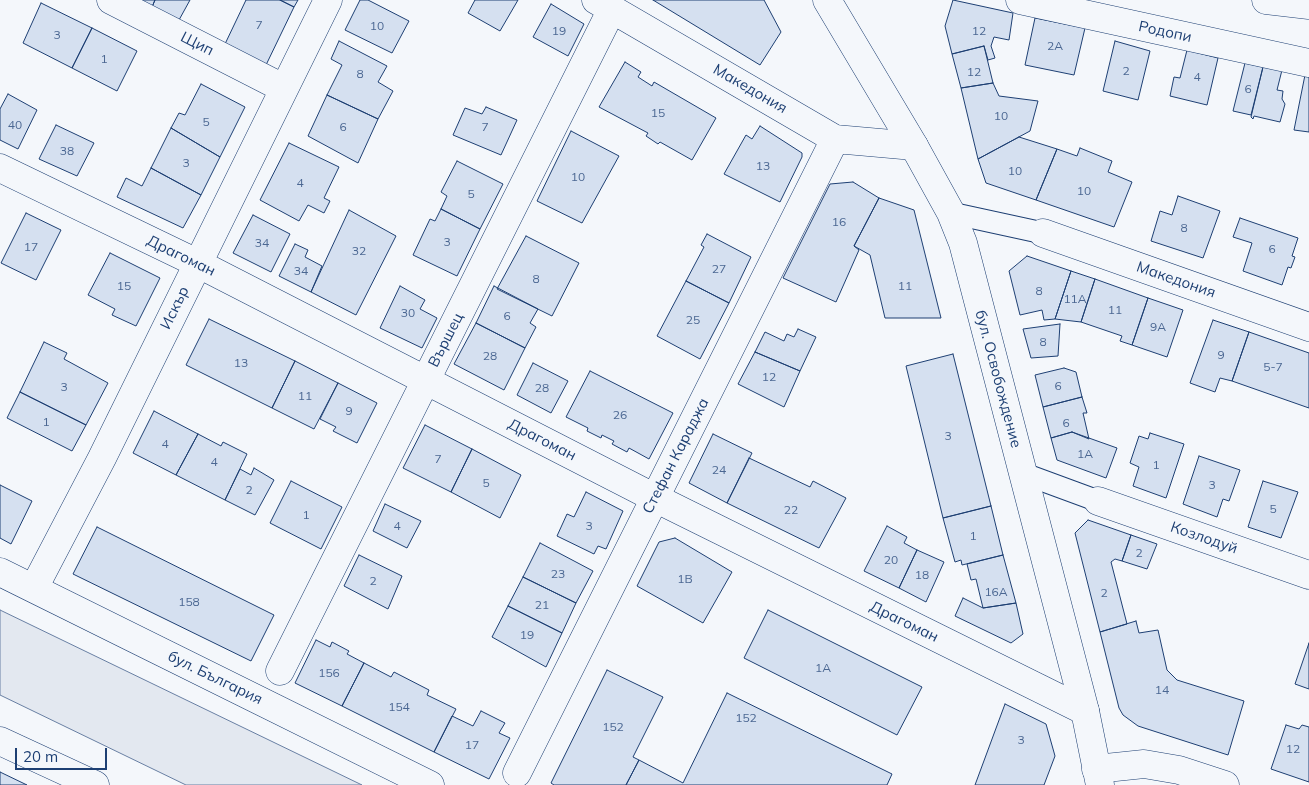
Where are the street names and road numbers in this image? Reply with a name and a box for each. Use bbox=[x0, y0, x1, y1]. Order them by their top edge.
street label: Родопи bbox=[1137, 18, 1193, 46]
street label: Щип bbox=[177, 28, 217, 60]
street label: Македония bbox=[710, 61, 790, 117]
street label: Драгоман bbox=[144, 232, 218, 280]
street label: Македония bbox=[1134, 258, 1218, 302]
street label: Искър bbox=[157, 284, 193, 332]
street label: бул. Освобождение bbox=[971, 308, 1025, 450]
street label: Вършец bbox=[425, 310, 467, 370]
street label: Стефан Караджа bbox=[639, 395, 713, 517]
street label: Драгоман bbox=[505, 415, 579, 465]
street label: Козлодуй bbox=[1168, 518, 1240, 558]
street label: Драгоман bbox=[867, 598, 941, 646]
street label: бул. България bbox=[165, 647, 265, 709]

